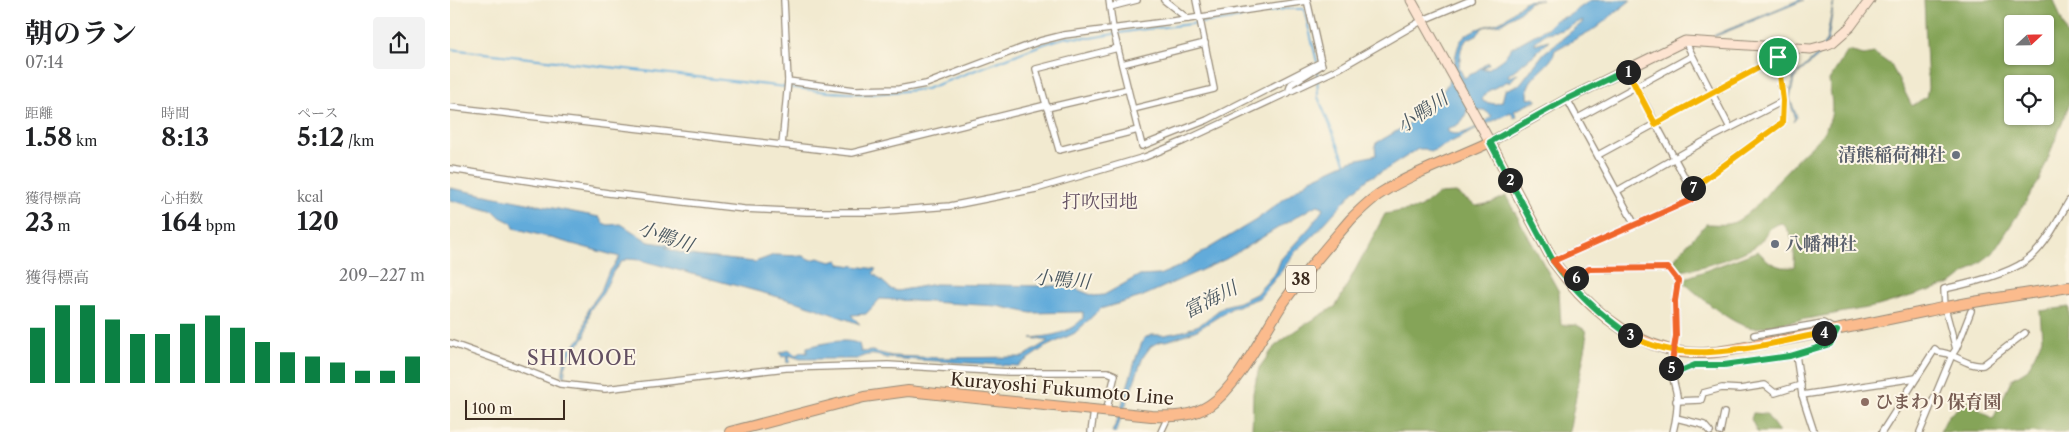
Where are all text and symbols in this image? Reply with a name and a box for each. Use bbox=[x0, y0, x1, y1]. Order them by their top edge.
north arrow bbox=[2004, 15, 2054, 65]
map controls bbox=[2004, 15, 2054, 125]
text: 朝のラン bbox=[25, 16, 137, 50]
button: share bbox=[373, 17, 425, 69]
pin bbox=[1757, 36, 1799, 78]
icon: arrive bbox=[1764, 43, 1792, 71]
text: 07:14 bbox=[25, 52, 64, 72]
pin: 1 bbox=[1616, 60, 1640, 84]
text: 1 bbox=[1625, 63, 1632, 81]
button: locate bbox=[2004, 75, 2054, 125]
water label: 小鴨川 bbox=[1392, 86, 1454, 138]
text: 距離 bbox=[25, 104, 53, 122]
text: 時間 bbox=[161, 104, 189, 122]
text: ペース bbox=[297, 104, 338, 122]
text: 1.58 bbox=[25, 122, 72, 153]
text: 8:13 bbox=[161, 122, 209, 153]
text: 5:12 bbox=[297, 122, 344, 153]
text: km bbox=[72, 132, 97, 150]
text: /km bbox=[344, 132, 374, 150]
place label: 清熊稲荷神社 bbox=[1838, 144, 1946, 166]
marker: 清熊稲荷神社 bbox=[1950, 149, 1962, 161]
pin: 2 bbox=[1498, 168, 1522, 192]
text: 2 bbox=[1506, 171, 1515, 189]
pin: 7 bbox=[1680, 176, 1706, 200]
text: 7 bbox=[1690, 179, 1697, 197]
text: kcal bbox=[297, 188, 323, 206]
text: 獲得標高 bbox=[25, 189, 81, 207]
text: 心拍数 bbox=[161, 189, 203, 207]
district label: 打吹団地 bbox=[1062, 190, 1138, 213]
text: 120 bbox=[297, 206, 339, 237]
text: 23 bbox=[25, 207, 54, 238]
text: 164 bbox=[161, 207, 202, 238]
water label: 小鴨川 bbox=[635, 216, 698, 257]
text: m bbox=[54, 217, 71, 235]
text: bpm bbox=[202, 217, 236, 235]
place label: 八幡神社 bbox=[1785, 233, 1857, 255]
marker: 八幡神社 bbox=[1769, 238, 1781, 250]
text: 209–227 m bbox=[339, 265, 425, 285]
water label: 小鴨川 bbox=[1033, 266, 1093, 294]
road number: 38 bbox=[1286, 266, 1316, 292]
pin: 6 bbox=[1564, 266, 1588, 290]
text: 獲得標高 bbox=[25, 267, 89, 287]
text: 6 bbox=[1572, 269, 1581, 287]
water label: 富海川 bbox=[1180, 275, 1243, 323]
pin: 4 bbox=[1812, 320, 1836, 346]
pin: 3 bbox=[1618, 322, 1642, 348]
text: 4 bbox=[1820, 324, 1829, 342]
text: 3 bbox=[1627, 326, 1634, 344]
district label: SHIMOOE bbox=[527, 346, 637, 370]
pin: 5 bbox=[1658, 356, 1684, 380]
text: 5 bbox=[1668, 359, 1675, 377]
street label: Kurayoshi Fukumoto Line bbox=[949, 368, 1175, 410]
place label: ひまわり保育園 bbox=[1875, 391, 2001, 413]
marker: ひまわり保育園 bbox=[1859, 396, 1871, 408]
scale bar bbox=[465, 397, 565, 420]
text: 100 m bbox=[472, 400, 512, 418]

